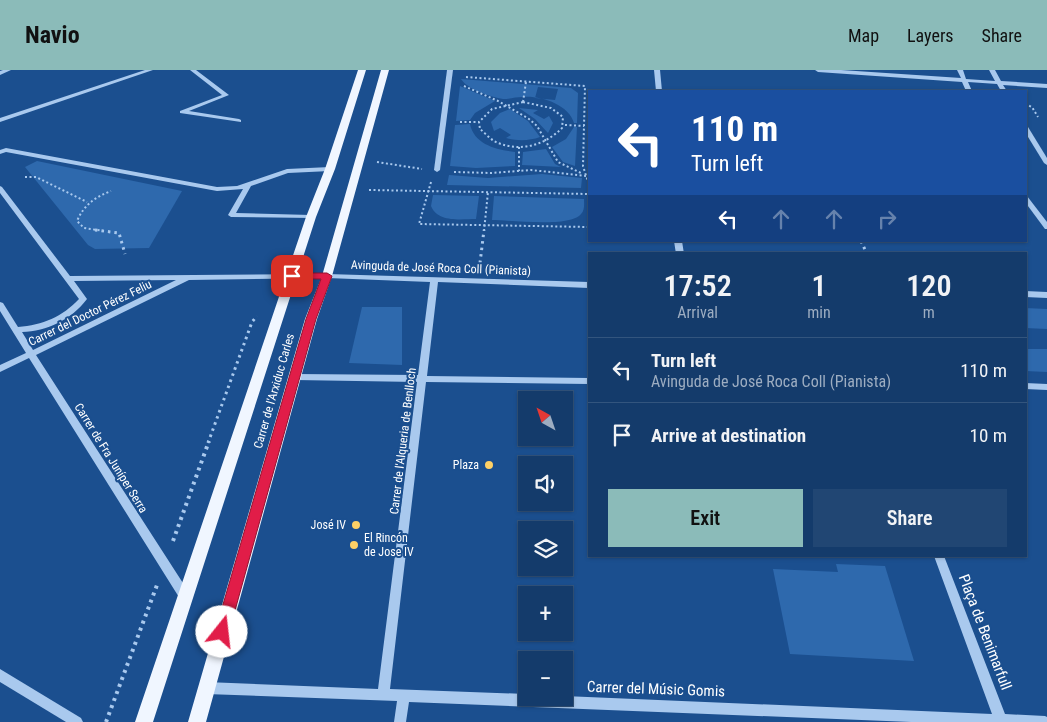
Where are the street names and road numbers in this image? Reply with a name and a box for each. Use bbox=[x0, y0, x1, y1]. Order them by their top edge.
street label: Avinguda de José Roca Coll (Pianista) bbox=[351, 258, 531, 278]
street label: Carrer del Doctor Pérez Feliu bbox=[26, 277, 154, 349]
street label: Carrer de l'Arxiduc Carles bbox=[251, 332, 297, 450]
street label: Carrer de l'Alqueria de Benlloch bbox=[387, 367, 419, 515]
street label: Carrer de Fra Juníper Serra bbox=[72, 401, 151, 516]
street label: Plaça de Benimarfull bbox=[955, 572, 1015, 692]
street label: Carrer del Músic Gomis bbox=[587, 678, 726, 700]

